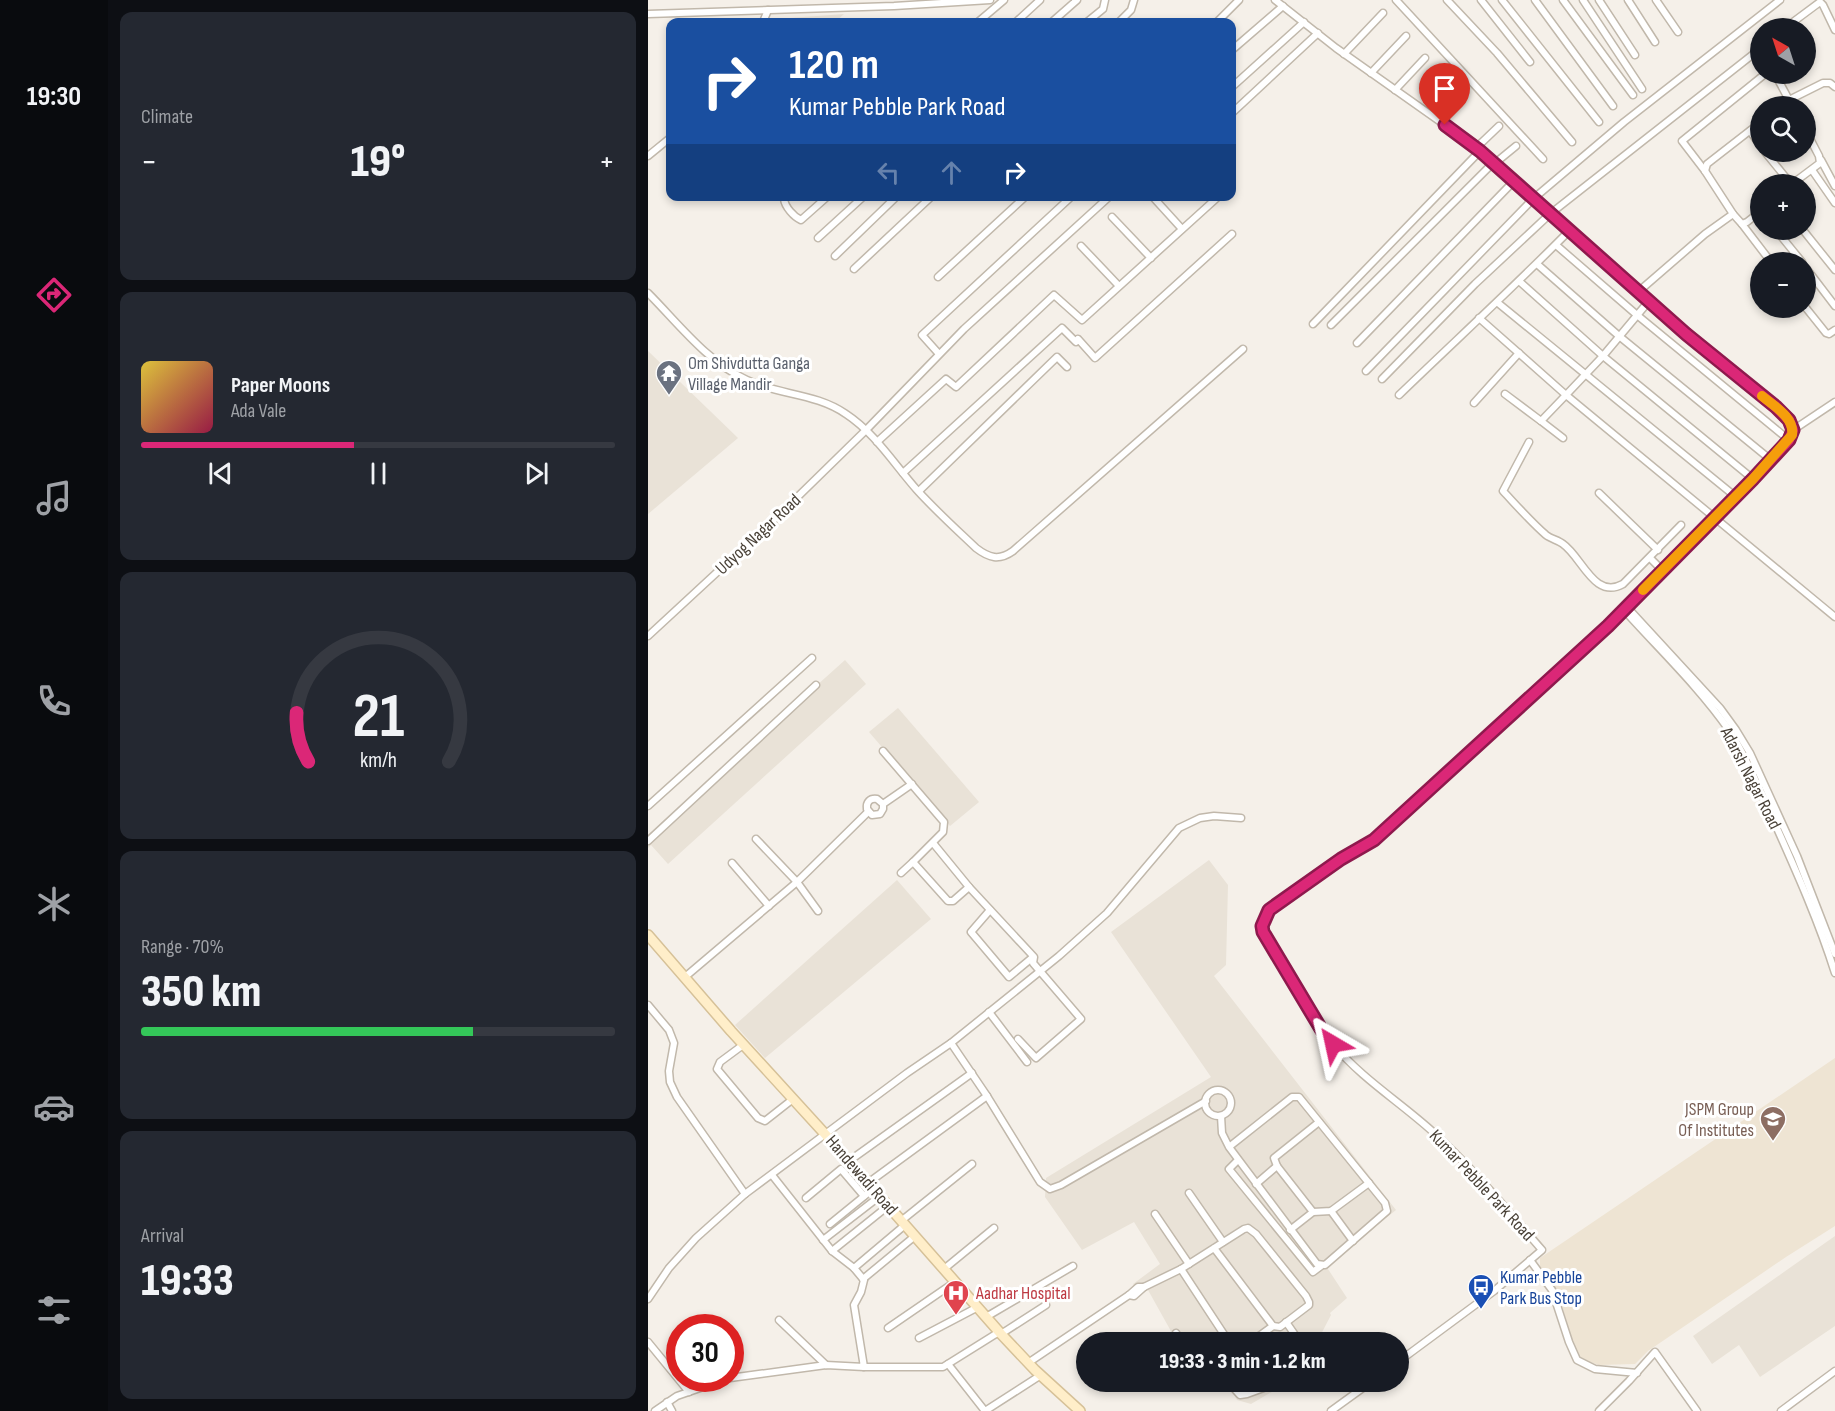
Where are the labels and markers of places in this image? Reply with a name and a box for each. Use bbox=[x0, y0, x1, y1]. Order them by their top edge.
pin bbox=[1419, 63, 1470, 125]
place label: Om Shivdutta Ganga Village Mandir bbox=[688, 353, 810, 395]
temple icon: Om Shivdutta Ganga Village Mandir bbox=[654, 358, 684, 396]
place label: JSPM Group Of Institutes bbox=[1678, 1099, 1754, 1141]
school or university icon: JSPM Group Of Institutes bbox=[1758, 1104, 1788, 1142]
place label: Kumar Pebble Park Bus Stop bbox=[1500, 1267, 1582, 1309]
bus stop icon: Kumar Pebble Park Bus Stop bbox=[1466, 1272, 1496, 1310]
hospital icon: Aadhar Hospital bbox=[941, 1278, 971, 1316]
place label: Aadhar Hospital bbox=[975, 1283, 1071, 1304]

